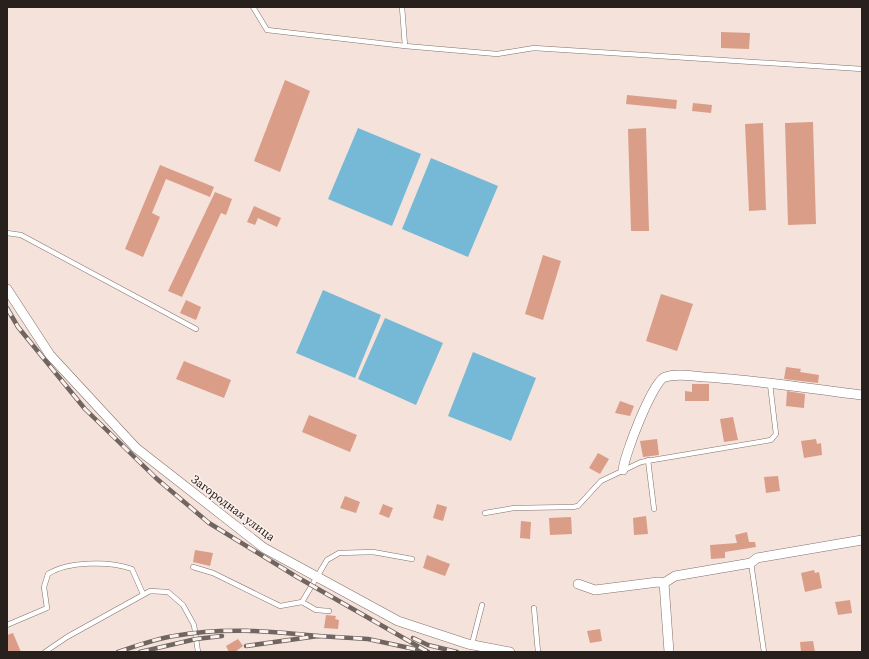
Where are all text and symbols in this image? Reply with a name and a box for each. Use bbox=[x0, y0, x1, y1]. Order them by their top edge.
street label: Загородная улица bbox=[188, 471, 279, 545]

